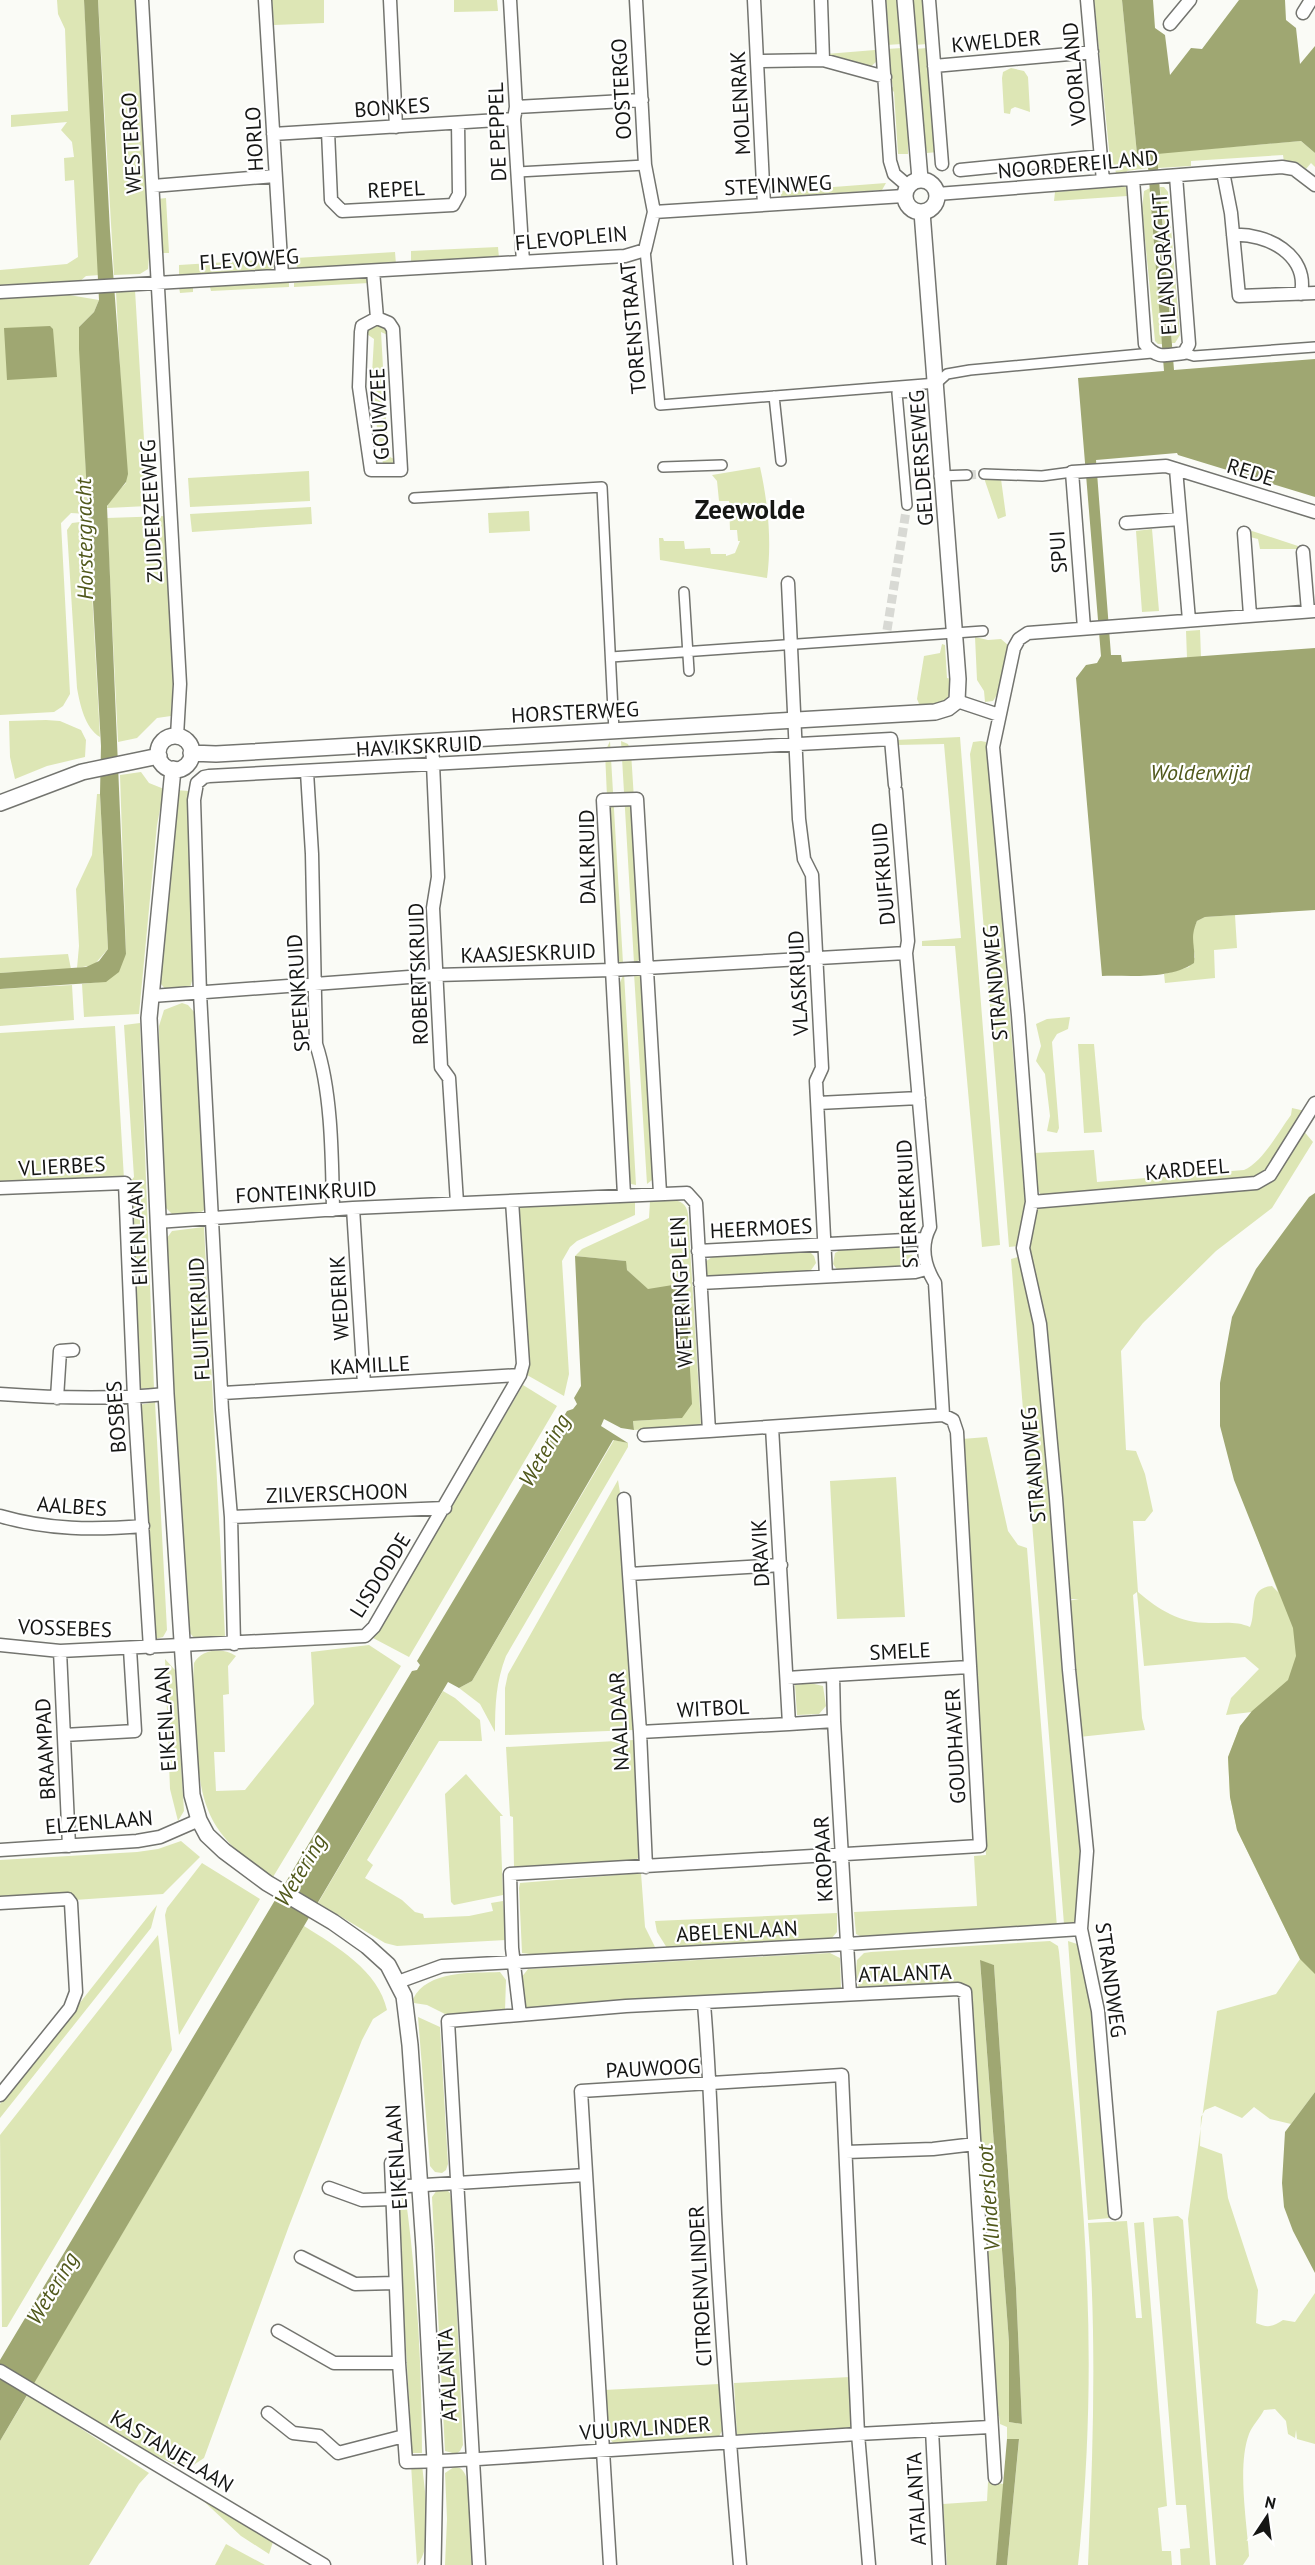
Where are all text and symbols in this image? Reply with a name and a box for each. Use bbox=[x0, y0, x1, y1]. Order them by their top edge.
street label: VOORLAND bbox=[1056, 21, 1092, 128]
street label: KWELDER bbox=[950, 24, 1042, 58]
street label: OOSTERGO bbox=[605, 38, 637, 140]
street label: MOLENRAK bbox=[724, 50, 756, 156]
street label: DE PEPPEL bbox=[482, 82, 512, 182]
street label: BONKES bbox=[353, 91, 431, 123]
street label: WESTERGO bbox=[115, 92, 147, 194]
street label: HORLO bbox=[239, 106, 269, 172]
street label: NOORDEREILAND bbox=[996, 144, 1160, 184]
street label: STEVINWEG bbox=[724, 169, 832, 201]
street label: REPEL bbox=[367, 174, 426, 204]
street label: EILANDGRACHT bbox=[1146, 191, 1182, 336]
street label: FLEVOPLEIN bbox=[514, 220, 628, 256]
street label: FLEVOWEG bbox=[198, 242, 300, 276]
street label: TORENSTRAAT bbox=[614, 260, 652, 395]
street label: GOUWZEE bbox=[363, 367, 395, 461]
street label: GELDERSEWEG bbox=[903, 389, 939, 527]
street label: ZUIDERZEEWEG bbox=[134, 439, 168, 583]
street label: REDE bbox=[1224, 452, 1278, 492]
water label: Horstergracht bbox=[69, 477, 99, 600]
district label: Zeewolde bbox=[695, 492, 805, 526]
street label: SPUI bbox=[1043, 530, 1073, 574]
street label: HORSTERWEG bbox=[510, 695, 640, 729]
street label: HAVIKSKRUID bbox=[355, 729, 483, 763]
water label: Wolderwijd bbox=[1150, 758, 1251, 786]
street label: DALKRUID bbox=[573, 809, 601, 905]
street label: DUIFKRUID bbox=[865, 821, 901, 927]
street label: ROBERTSKRUID bbox=[402, 902, 434, 1046]
street label: STRANDWEG bbox=[976, 924, 1014, 1042]
street label: VLASKRUID bbox=[782, 930, 814, 1037]
street label: SPEENKRUID bbox=[280, 933, 316, 1053]
street label: KAASJESKRUID bbox=[460, 937, 596, 969]
street label: STERREKRUID bbox=[890, 1139, 924, 1269]
street label: VLIERBES bbox=[17, 1150, 106, 1182]
street label: KARDEEL bbox=[1144, 1152, 1230, 1186]
street label: FONTEINKRUID bbox=[235, 1175, 377, 1209]
street label: EIKENLAAN bbox=[121, 1180, 153, 1286]
street label: HEERMOES bbox=[709, 1212, 813, 1244]
street label: WETERINGPLEIN bbox=[664, 1216, 698, 1368]
street label: WEDERIK bbox=[323, 1255, 355, 1341]
street label: FLUITEKRUID bbox=[182, 1257, 216, 1381]
street label: KAMILLE bbox=[329, 1349, 411, 1381]
street label: BOSBES bbox=[100, 1380, 132, 1454]
street label: STRANDWEG bbox=[1014, 1406, 1052, 1524]
water label: Wetering bbox=[512, 1409, 576, 1491]
street label: ZILVERSCHOON bbox=[266, 1477, 408, 1509]
street label: AALBES bbox=[36, 1490, 108, 1522]
street label: DRAVIK bbox=[745, 1518, 775, 1588]
street label: LISDODDE bbox=[343, 1528, 417, 1622]
street label: VOSSEBES bbox=[17, 1613, 112, 1643]
street label: SMELE bbox=[869, 1636, 931, 1666]
street label: EIKENLAAN bbox=[148, 1666, 182, 1772]
street label: NAALDAAR bbox=[603, 1670, 635, 1772]
street label: GOUDHAVER bbox=[938, 1687, 972, 1805]
street label: WITBOL bbox=[676, 1693, 750, 1723]
street label: BRAAMPAD bbox=[29, 1697, 61, 1801]
street label: ELZENLAAN bbox=[44, 1804, 154, 1840]
street label: KROPAAR bbox=[807, 1815, 839, 1903]
water label: Wetering bbox=[268, 1829, 332, 1911]
street label: ABELENLAAN bbox=[676, 1914, 798, 1948]
street label: STRANDWEG bbox=[1090, 1921, 1132, 2039]
street label: ATALANTA bbox=[858, 1958, 953, 1988]
street label: PAUWOOG bbox=[605, 2052, 701, 2084]
street label: EIKENLAAN bbox=[379, 2104, 413, 2210]
water label: Vlindersloot bbox=[970, 2143, 1006, 2252]
street label: CITROENVLINDER bbox=[682, 2205, 718, 2367]
water label: Wetering bbox=[20, 2247, 84, 2329]
street label: ATALANTA bbox=[431, 2327, 463, 2422]
street label: KASTANJELAAN bbox=[105, 2404, 239, 2498]
street label: VUURVLINDER bbox=[578, 2410, 711, 2446]
street label: ATALANTA bbox=[900, 2451, 932, 2546]
north arrow bbox=[1237, 2487, 1297, 2547]
text: N bbox=[1263, 2491, 1278, 2513]

